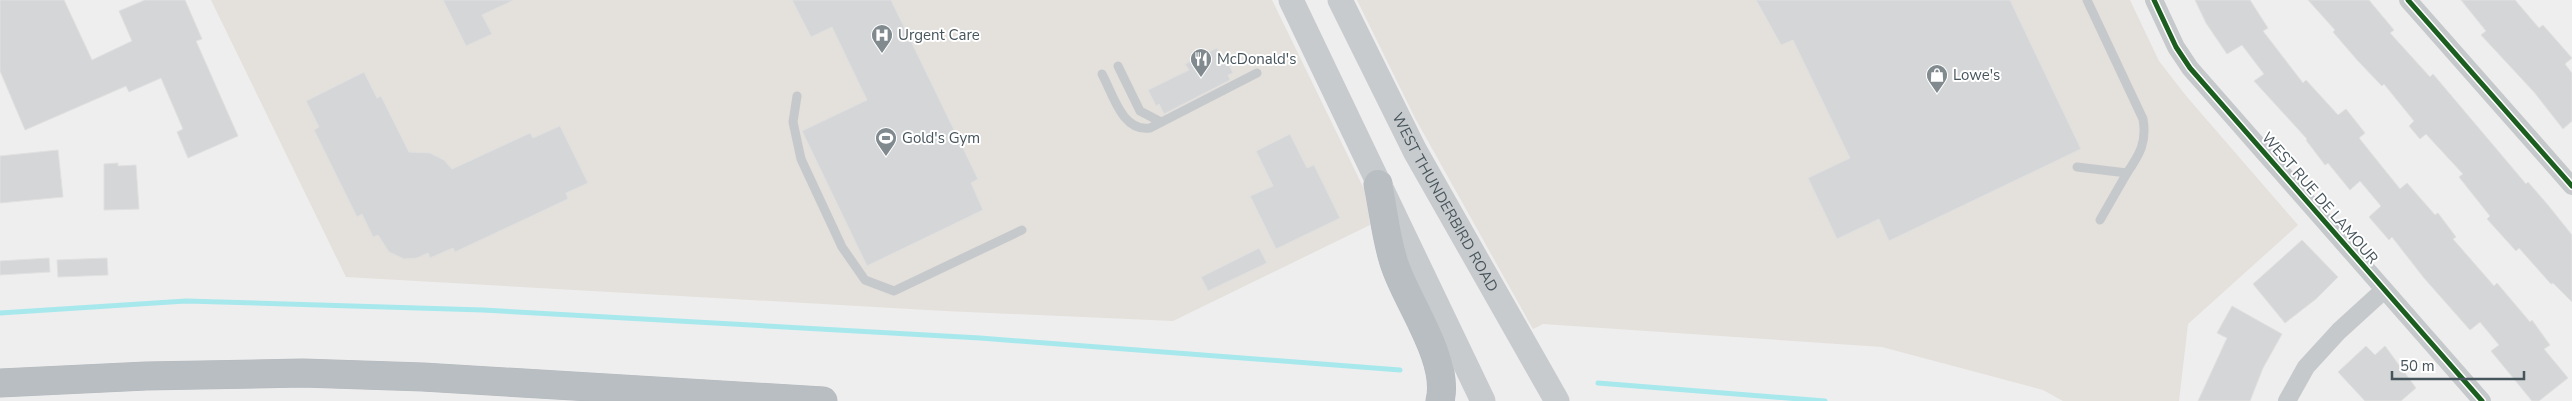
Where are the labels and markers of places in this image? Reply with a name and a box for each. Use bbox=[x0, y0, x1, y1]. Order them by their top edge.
hospital icon: Urgent Care bbox=[870, 23, 894, 54]
place label: Urgent Care bbox=[898, 25, 980, 45]
restaurant icon: McDonald's bbox=[1189, 47, 1213, 78]
place label: McDonald's bbox=[1217, 49, 1296, 69]
shop icon: Lowe's bbox=[1925, 63, 1949, 94]
place label: Lowe's bbox=[1953, 65, 2000, 85]
sports icon: Gold's Gym bbox=[874, 126, 898, 157]
place label: Gold's Gym bbox=[902, 128, 980, 148]

